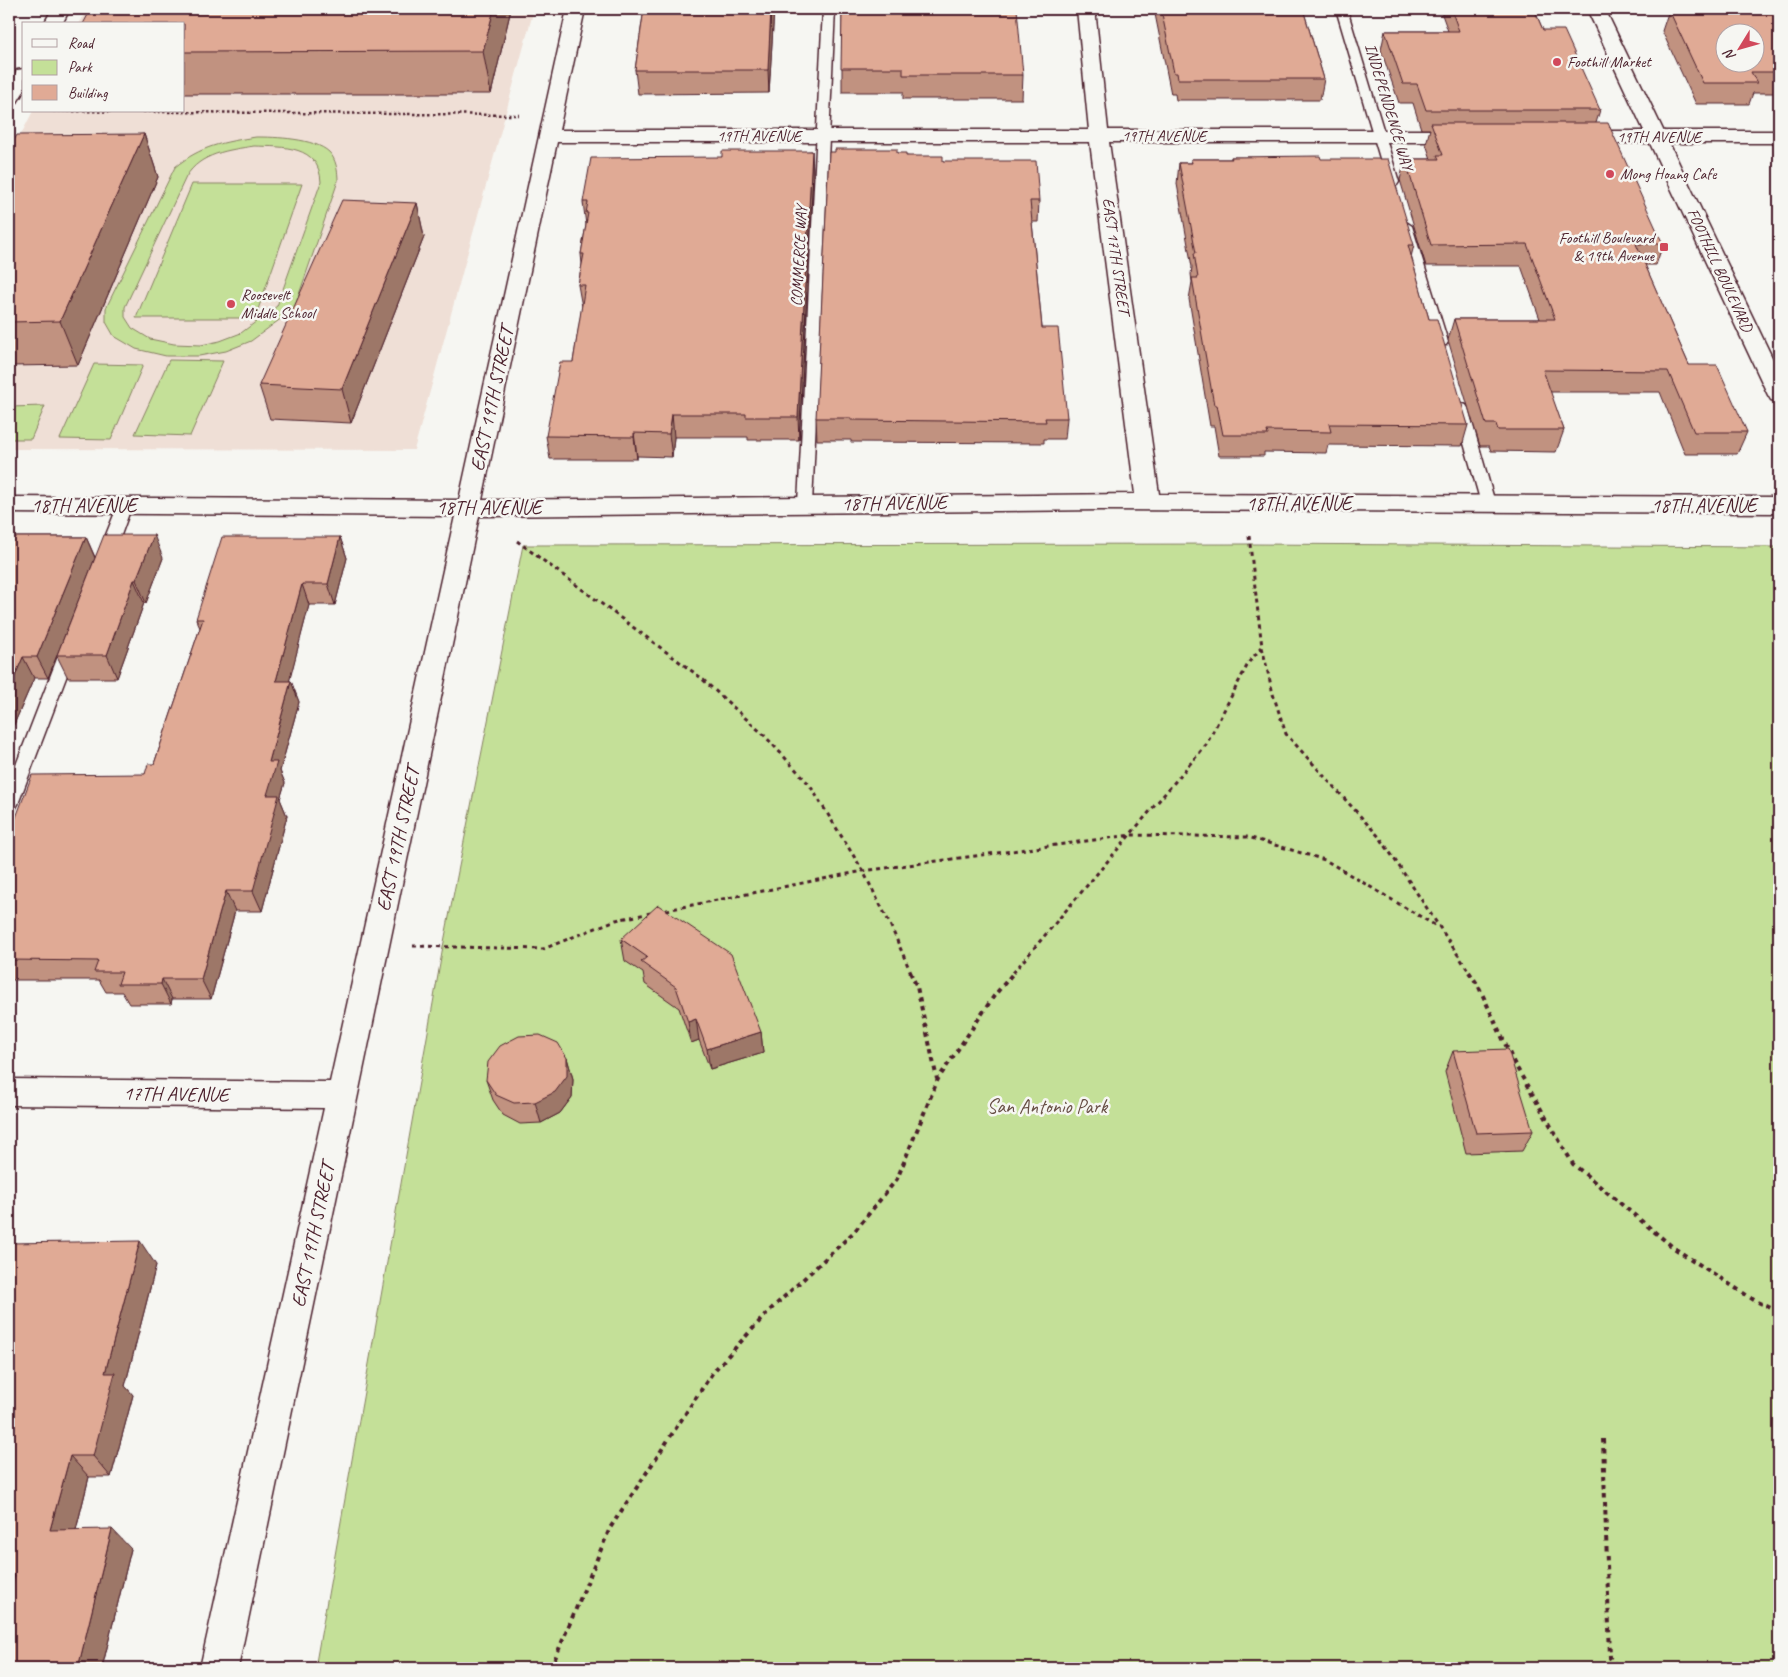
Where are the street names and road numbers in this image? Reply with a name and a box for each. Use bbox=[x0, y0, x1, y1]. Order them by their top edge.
street label: INDEPENDENCE WAY bbox=[1360, 41, 1418, 175]
street label: 19TH AVENUE bbox=[717, 126, 804, 146]
street label: 19TH AVENUE bbox=[1122, 126, 1209, 146]
street label: 19TH AVENUE bbox=[1617, 127, 1704, 147]
street label: EAST 17TH STREET bbox=[1098, 197, 1135, 320]
street label: COMMERCE WAY bbox=[786, 202, 812, 307]
street label: FOOTHILL BOULEVARD bbox=[1683, 205, 1758, 336]
street label: EAST 19TH STREET bbox=[465, 320, 520, 473]
street label: 18TH AVENUE bbox=[841, 490, 949, 516]
street label: 18TH AVENUE bbox=[1246, 491, 1354, 516]
street label: 18TH AVENUE bbox=[31, 493, 139, 518]
street label: 18TH AVENUE bbox=[1651, 493, 1759, 518]
street label: 18TH AVENUE bbox=[436, 495, 544, 520]
street label: EAST 19TH STREET bbox=[371, 760, 426, 913]
street label: 17TH AVENUE bbox=[123, 1081, 231, 1107]
street label: EAST 19TH STREET bbox=[286, 1156, 341, 1309]

